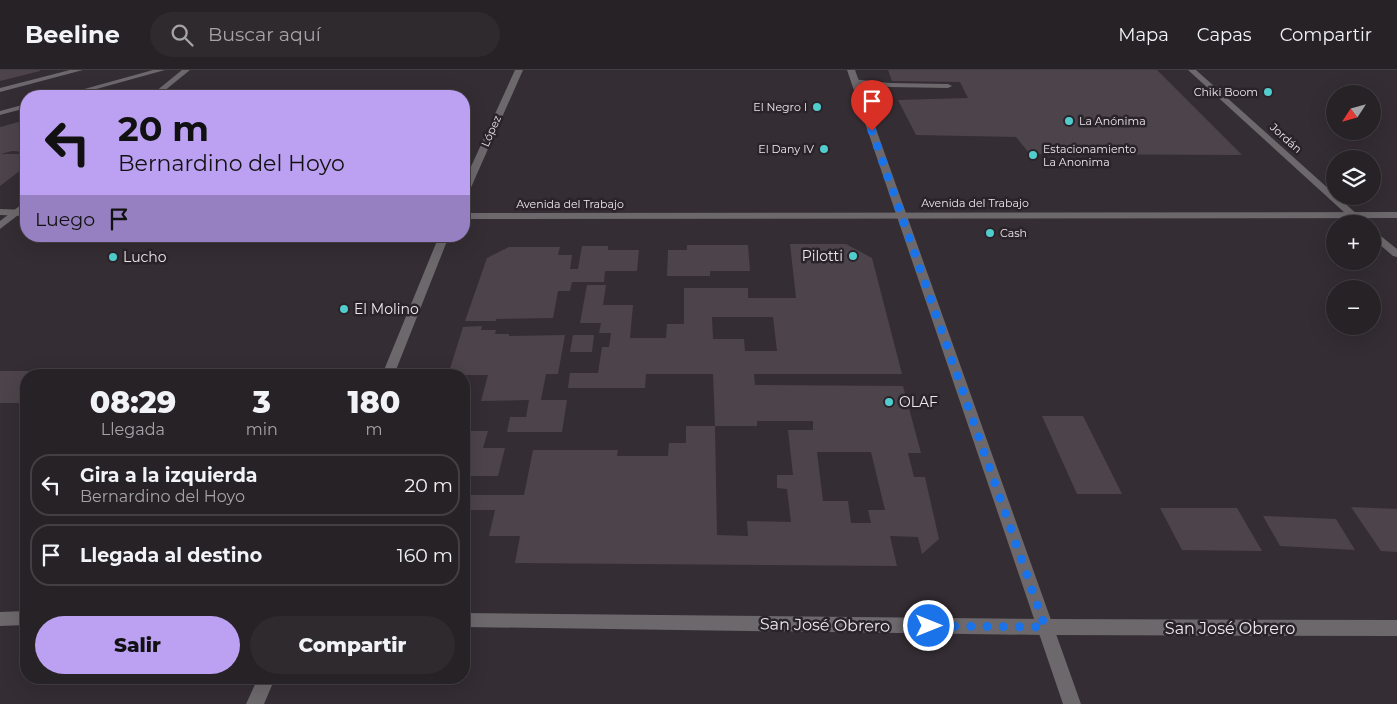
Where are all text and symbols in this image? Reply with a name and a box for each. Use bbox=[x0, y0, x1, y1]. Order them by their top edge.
search box bbox=[150, 12, 500, 57]
text: Beeline bbox=[25, 20, 120, 49]
icon: search bbox=[168, 21, 196, 49]
text: Buscar aquí bbox=[208, 23, 321, 46]
text: Mapa bbox=[1118, 24, 1169, 46]
text: Capas bbox=[1197, 24, 1252, 46]
text: Compartir bbox=[1280, 24, 1372, 46]
pin bbox=[851, 80, 893, 131]
place label: Chiki Boom bbox=[1194, 85, 1258, 99]
north arrow bbox=[1326, 85, 1381, 140]
map controls bbox=[1326, 85, 1381, 335]
marker: Chiki Boom bbox=[1262, 86, 1274, 98]
icon: arrive bbox=[858, 87, 886, 115]
place label: El Negro I bbox=[753, 100, 807, 114]
marker: El Negro I bbox=[811, 101, 823, 113]
text: 20 m bbox=[118, 107, 209, 150]
icon: left bbox=[35, 110, 100, 175]
street label: López bbox=[478, 113, 504, 149]
place label: La Anónima bbox=[1079, 114, 1146, 128]
marker: La Anónima bbox=[1063, 115, 1075, 127]
street label: Jordán bbox=[1266, 119, 1305, 156]
place label: El Dany IV bbox=[758, 142, 814, 156]
place label: Estacionamiento La Anonima bbox=[1043, 142, 1136, 169]
marker: El Dany IV bbox=[818, 143, 830, 155]
marker: Estacionamiento La Anonima bbox=[1027, 149, 1039, 161]
text: Bernardino del Hoyo bbox=[118, 150, 345, 177]
button: layers bbox=[1326, 150, 1381, 205]
street label: Avenida del Trabajo bbox=[921, 196, 1029, 210]
street label: Avenida del Trabajo bbox=[516, 197, 624, 211]
icon: arrive bbox=[105, 205, 133, 233]
text: Luego bbox=[35, 208, 95, 231]
button: + bbox=[1326, 215, 1381, 270]
place label: Cash bbox=[1000, 226, 1027, 240]
marker: Cash bbox=[984, 227, 996, 239]
place label: Pilotti bbox=[802, 247, 843, 265]
place label: Lucho bbox=[123, 248, 167, 266]
marker: Pilotti bbox=[847, 250, 859, 262]
marker: Lucho bbox=[107, 251, 119, 263]
button: − bbox=[1326, 280, 1381, 335]
place label: El Molino bbox=[354, 300, 419, 318]
marker: El Molino bbox=[338, 303, 350, 315]
text: 08:29 bbox=[90, 384, 176, 421]
text: 3 bbox=[253, 384, 271, 421]
text: 180 bbox=[348, 384, 400, 421]
place label: OLAF bbox=[899, 393, 938, 411]
marker: OLAF bbox=[883, 396, 895, 408]
text: Llegada bbox=[101, 420, 165, 439]
text: min bbox=[246, 420, 278, 439]
text: m bbox=[365, 420, 382, 439]
text: Gira a la izquierda bbox=[80, 464, 258, 487]
icon: left bbox=[37, 471, 65, 499]
text: 20 m bbox=[405, 474, 453, 497]
text: Bernardino del Hoyo bbox=[80, 487, 245, 506]
icon: arrive bbox=[37, 541, 65, 569]
text: Llegada al destino bbox=[80, 544, 262, 567]
text: 160 m bbox=[397, 544, 453, 567]
position arrow bbox=[902, 599, 954, 651]
street label: San José Obrero bbox=[760, 614, 890, 636]
button: Salir bbox=[35, 616, 240, 674]
button: Compartir bbox=[250, 616, 455, 674]
street label: San José Obrero bbox=[1165, 619, 1295, 638]

